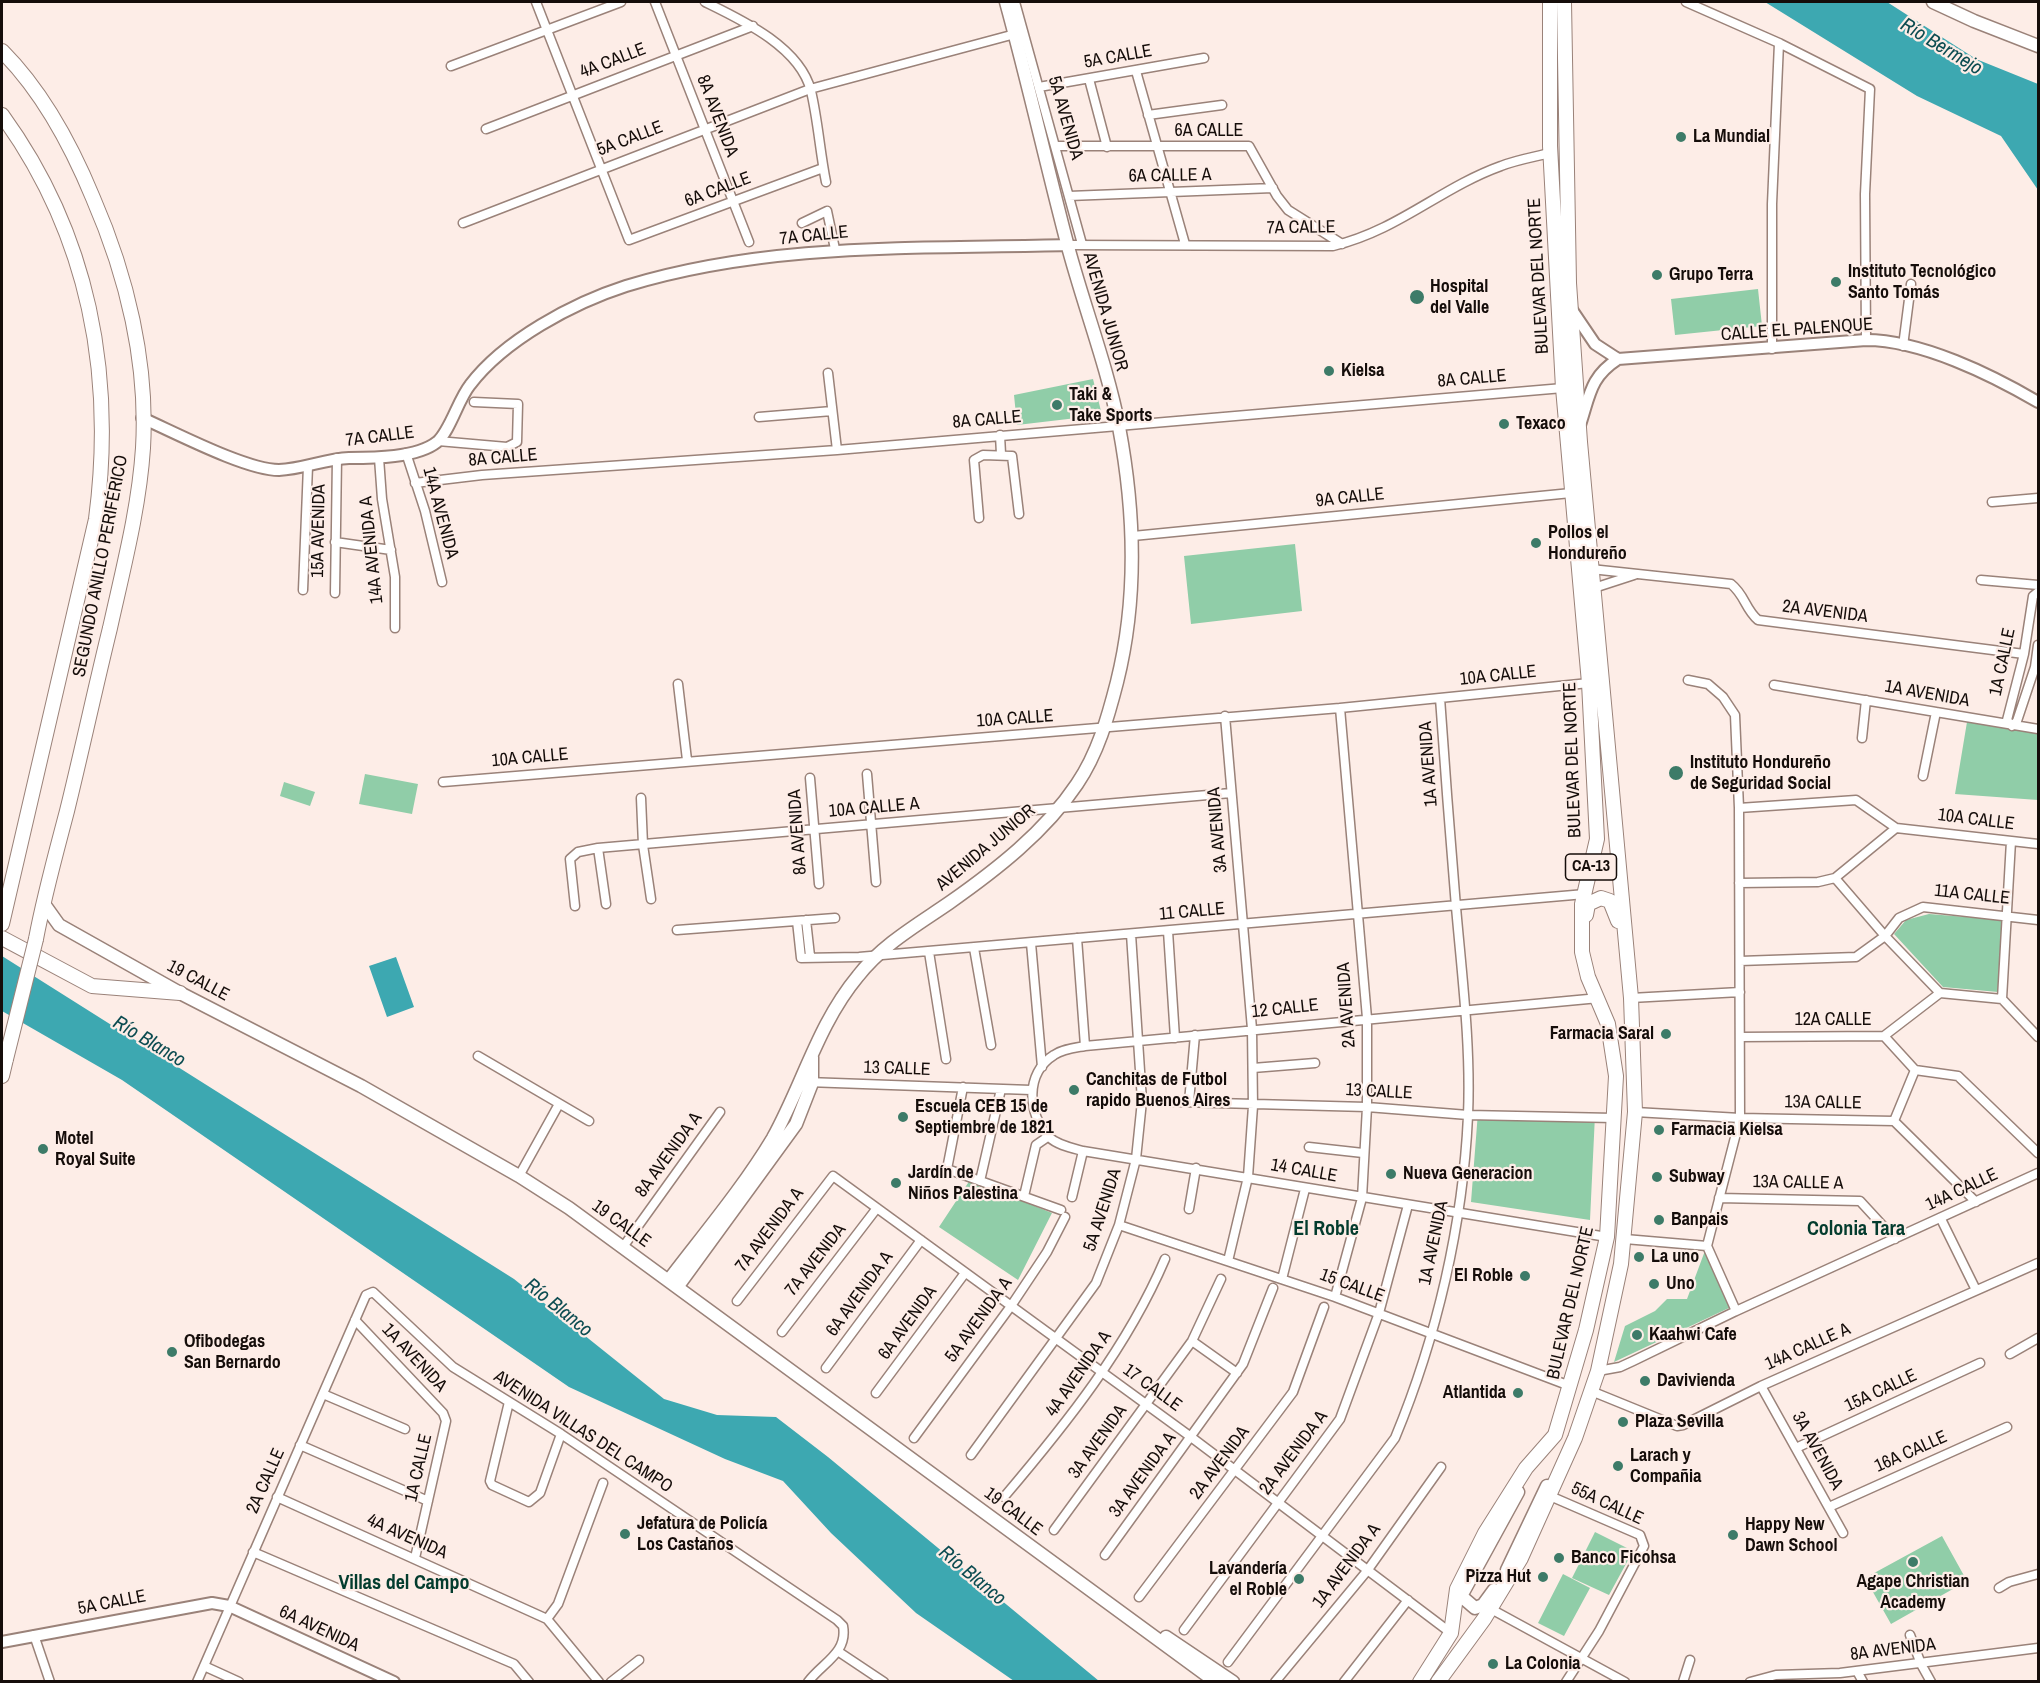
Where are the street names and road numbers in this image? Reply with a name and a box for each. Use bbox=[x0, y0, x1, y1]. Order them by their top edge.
street label: 4A CALLE bbox=[577, 39, 649, 83]
street label: 5A CALLE bbox=[1082, 40, 1154, 74]
street label: 8A AVENIDA bbox=[692, 72, 742, 160]
street label: 5A AVENIDA bbox=[1043, 74, 1087, 162]
street label: 5A CALLE bbox=[594, 117, 666, 161]
street label: 6A CALLE bbox=[1175, 120, 1243, 142]
street label: 6A CALLE A bbox=[1128, 164, 1212, 188]
street label: 6A CALLE bbox=[682, 168, 754, 212]
street label: BULEVAR DEL NORTE bbox=[1524, 197, 1554, 355]
street label: 7A CALLE bbox=[1266, 217, 1336, 239]
street label: 7A CALLE bbox=[779, 222, 849, 250]
street label: AVENIDA JUNIOR bbox=[1078, 250, 1132, 374]
street label: CALLE EL PALENQUE bbox=[1720, 314, 1874, 346]
street label: 8A CALLE bbox=[1437, 365, 1507, 393]
street label: 8A CALLE bbox=[952, 406, 1022, 434]
street label: 7A CALLE bbox=[344, 422, 416, 452]
street label: 8A CALLE bbox=[468, 444, 538, 472]
street label: SEGUNDO ANILLO PERIFÉRICO bbox=[69, 453, 133, 679]
street label: 14A AVENIDA bbox=[417, 465, 463, 561]
street label: 15A AVENIDA bbox=[307, 484, 331, 578]
street label: 9A CALLE bbox=[1315, 484, 1385, 512]
street label: 14A AVENIDA A bbox=[356, 495, 388, 605]
street label: 2A AVENIDA bbox=[1781, 596, 1869, 628]
street label: 1A CALLE bbox=[1985, 626, 2021, 698]
street label: 10A CALLE bbox=[1459, 661, 1537, 691]
street label: 1A AVENIDA bbox=[1883, 676, 1971, 712]
street label: BULEVAR DEL NORTE bbox=[1559, 682, 1587, 838]
street label: 10A CALLE bbox=[976, 706, 1054, 732]
street label: 1A AVENIDA bbox=[1415, 720, 1443, 808]
street label: 10A CALLE bbox=[491, 744, 569, 772]
street label: 3A AVENIDA bbox=[1203, 786, 1233, 874]
street label: 8A AVENIDA bbox=[784, 788, 812, 876]
street label: 10A CALLE A bbox=[828, 793, 920, 823]
street label: AVENIDA JUNIOR bbox=[932, 800, 1040, 896]
street label: 10A CALLE bbox=[1936, 805, 2016, 835]
road number: CA-13 bbox=[1566, 854, 1616, 880]
street label: 11A CALLE bbox=[1933, 880, 2011, 910]
street label: 11 CALLE bbox=[1158, 898, 1226, 926]
street label: 19 CALLE bbox=[163, 956, 233, 1006]
street label: 2A AVENIDA bbox=[1333, 961, 1361, 1049]
street label: 12 CALLE bbox=[1250, 995, 1320, 1023]
street label: 12A CALLE bbox=[1794, 1009, 1872, 1031]
street label: 13 CALLE bbox=[863, 1057, 931, 1081]
street label: 13 CALLE bbox=[1345, 1079, 1413, 1105]
street label: 13A CALLE bbox=[1784, 1092, 1862, 1114]
street label: 8A AVENIDA A bbox=[631, 1108, 707, 1202]
street label: 14 CALLE bbox=[1269, 1155, 1339, 1187]
street label: 14A CALLE bbox=[1922, 1164, 2002, 1216]
street label: 5A AVENIDA bbox=[1079, 1166, 1127, 1254]
street label: 13A CALLE A bbox=[1752, 1171, 1844, 1195]
street label: 7A AVENIDA A bbox=[731, 1184, 809, 1276]
street label: 19 CALLE bbox=[587, 1195, 655, 1253]
street label: 1A AVENIDA bbox=[1415, 1199, 1453, 1287]
street label: 7A AVENIDA bbox=[781, 1220, 851, 1300]
street label: BULEVAR DEL NORTE bbox=[1543, 1224, 1599, 1382]
street label: 6A AVENIDA A bbox=[822, 1247, 898, 1341]
street label: 15 CALLE bbox=[1317, 1264, 1387, 1308]
street label: 5A AVENIDA A bbox=[941, 1273, 1017, 1367]
street label: 6A AVENIDA bbox=[874, 1282, 942, 1364]
street label: 1A AVENIDA bbox=[377, 1319, 451, 1397]
street label: 14A CALLE A bbox=[1762, 1319, 1854, 1375]
street label: 4A AVENIDA A bbox=[1042, 1327, 1116, 1421]
street label: 17 CALLE bbox=[1118, 1359, 1186, 1417]
street label: 15A CALLE bbox=[1841, 1365, 1921, 1417]
street label: AVENIDA VILLAS DEL CAMPO bbox=[490, 1366, 676, 1498]
street label: 3A AVENIDA bbox=[1064, 1401, 1132, 1483]
street label: 2A AVENIDA A bbox=[1255, 1407, 1333, 1499]
street label: 3A AVENIDA bbox=[1787, 1408, 1847, 1494]
street label: 2A AVENIDA bbox=[1186, 1422, 1254, 1504]
street label: 16A CALLE bbox=[1871, 1426, 1951, 1478]
street label: 3A AVENIDA A bbox=[1105, 1428, 1181, 1522]
street label: 1A CALLE bbox=[401, 1432, 437, 1504]
street label: 2A CALLE bbox=[242, 1445, 290, 1517]
street label: 55A CALLE bbox=[1567, 1478, 1647, 1530]
street label: 19 CALLE bbox=[980, 1483, 1046, 1541]
street label: 4A AVENIDA bbox=[363, 1510, 451, 1564]
street label: 1A AVENIDA A bbox=[1308, 1520, 1386, 1612]
street label: 5A CALLE bbox=[76, 1586, 148, 1620]
street label: 6A AVENIDA bbox=[276, 1601, 362, 1657]
street label: 8A AVENIDA bbox=[1849, 1634, 1937, 1666]

